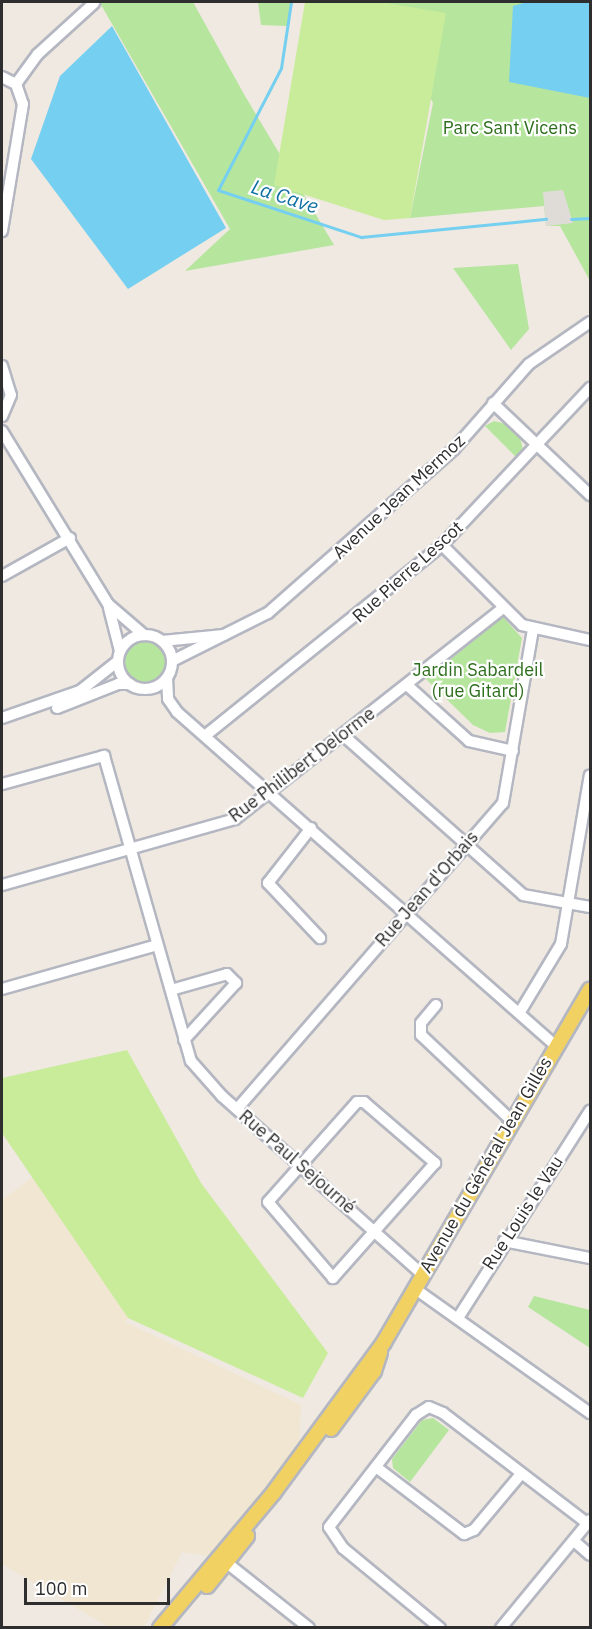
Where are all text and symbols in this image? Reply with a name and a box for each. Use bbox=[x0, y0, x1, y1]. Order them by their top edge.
park label: Parc Sant Vicens bbox=[443, 117, 577, 139]
water label: La Cave bbox=[249, 174, 321, 218]
street label: Avenue Jean Mermoz bbox=[328, 430, 470, 564]
street label: Rue Pierre Lescot bbox=[348, 517, 468, 627]
park label: Jardin Sabardeil (rue Gitard) bbox=[412, 660, 544, 702]
street label: Rue Philibert Delorme bbox=[225, 703, 379, 827]
street label: Rue Jean d'Orbais bbox=[371, 827, 483, 951]
street label: Avenue du Général Jean Gilles bbox=[415, 1053, 557, 1277]
street label: Rue Paul Sejourné bbox=[234, 1105, 360, 1219]
street label: Rue Louis le Vau bbox=[478, 1152, 568, 1274]
scale bar bbox=[27, 1566, 172, 1604]
text: 100 m bbox=[35, 1577, 87, 1600]

